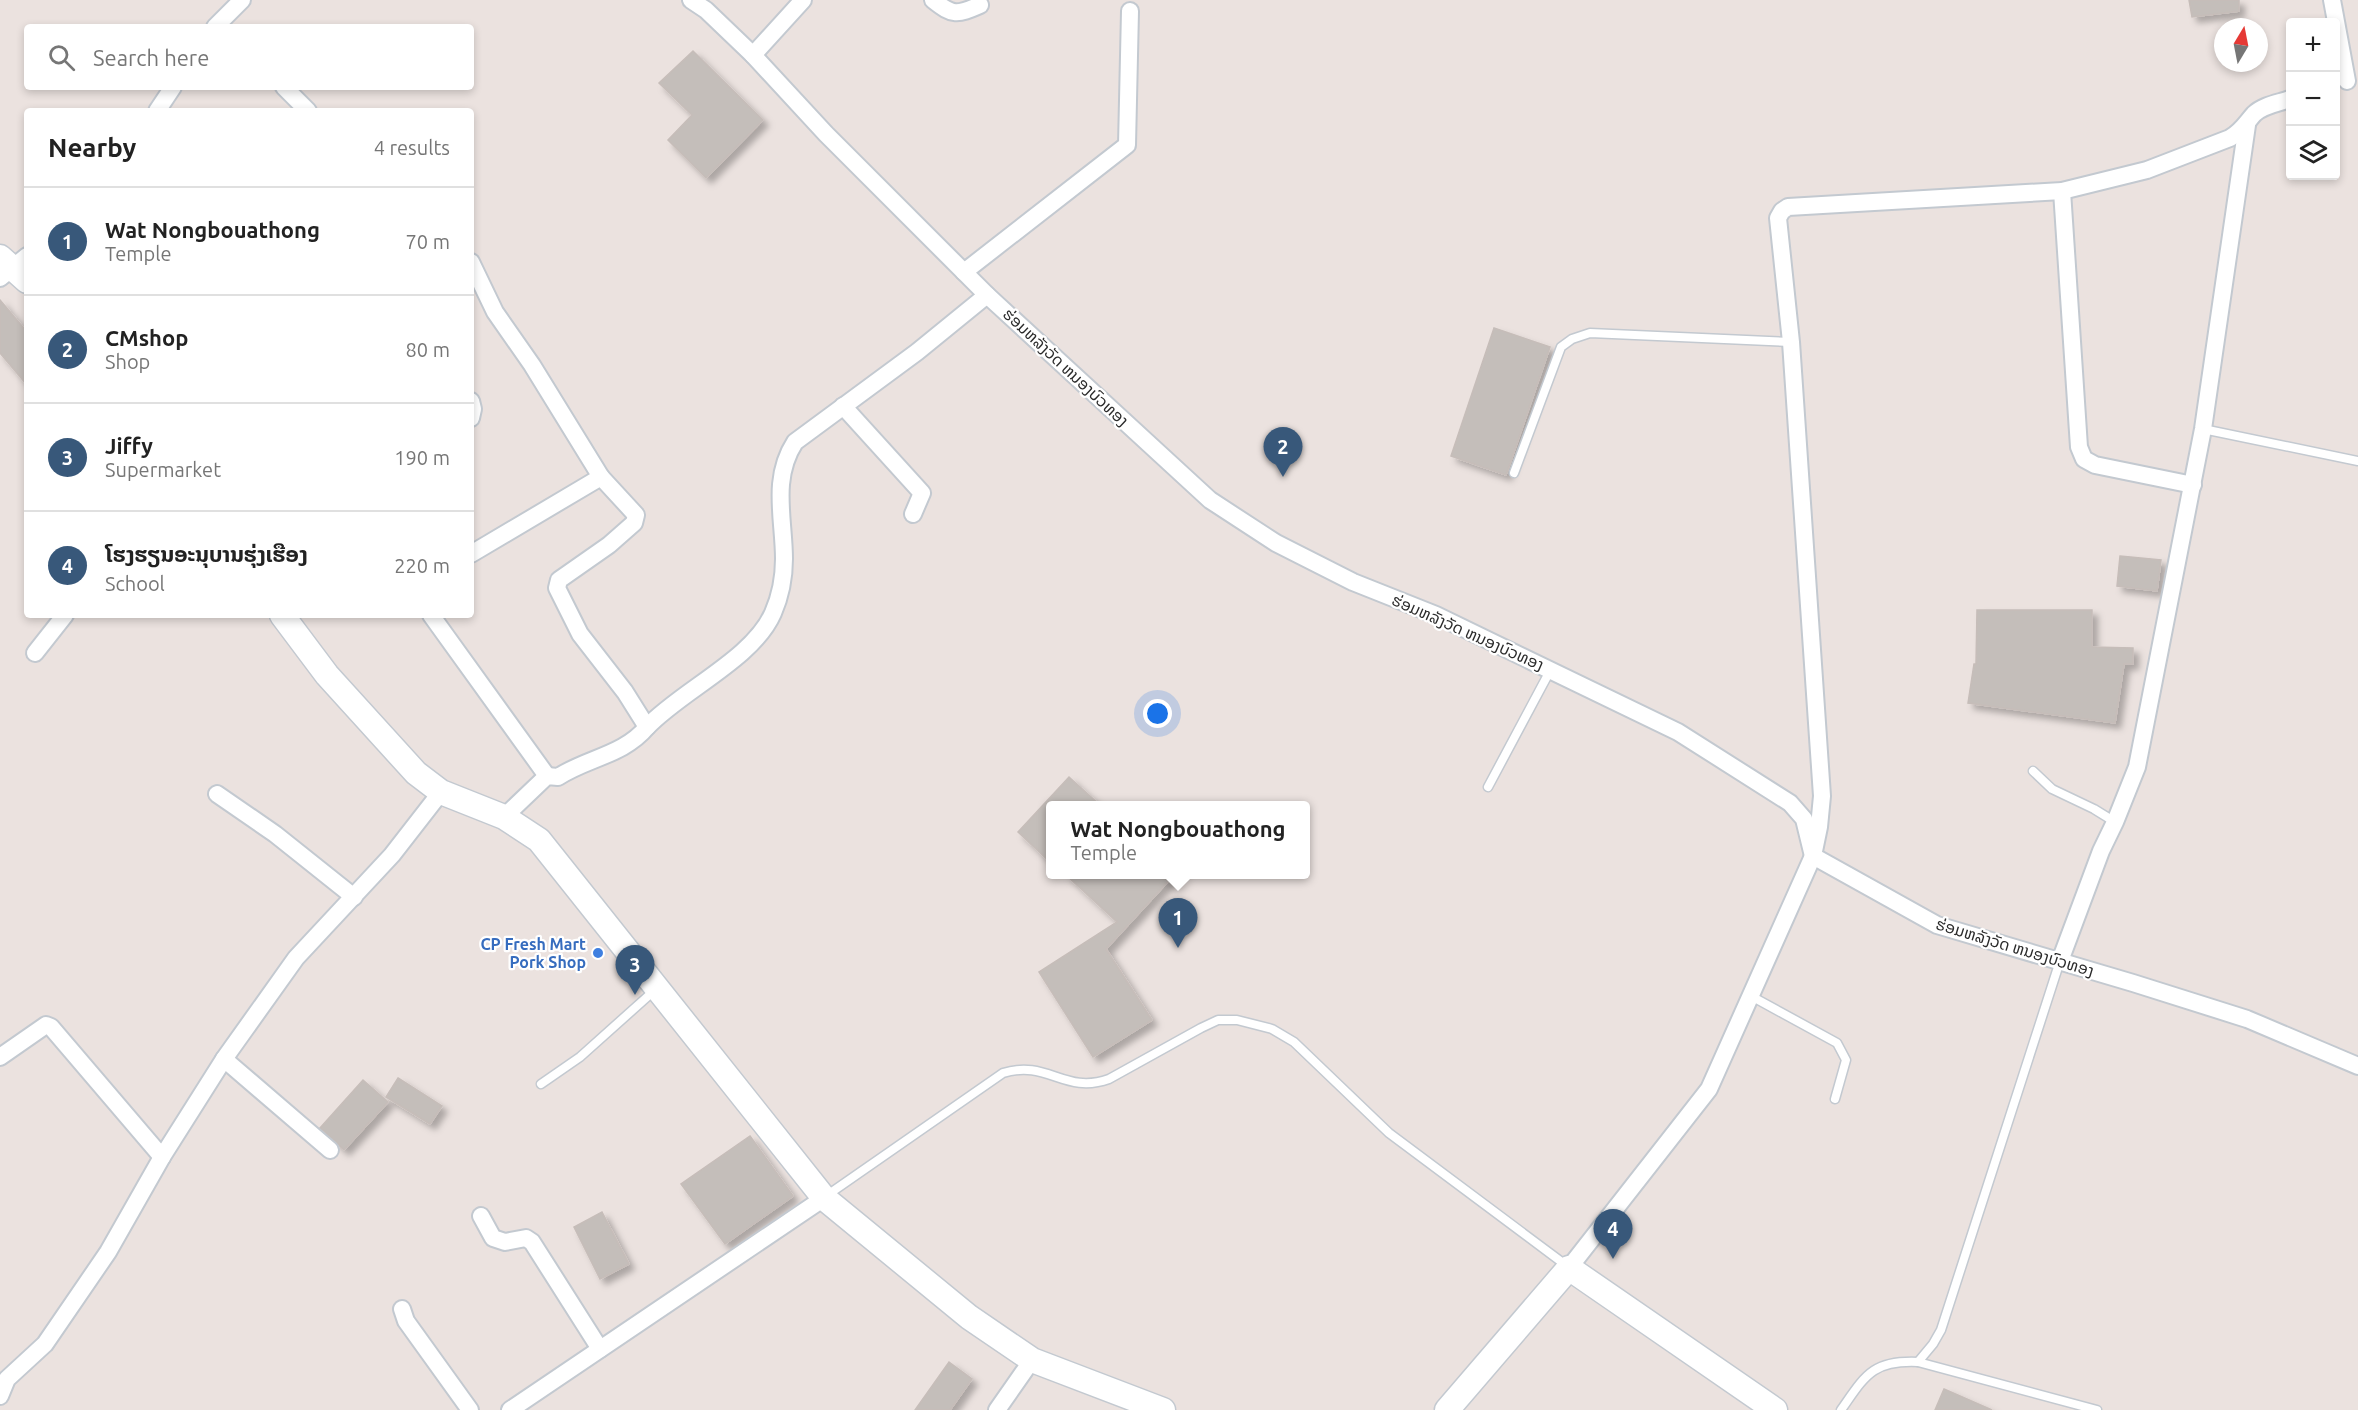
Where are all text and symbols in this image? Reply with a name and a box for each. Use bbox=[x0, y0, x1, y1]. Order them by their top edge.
north arrow bbox=[2214, 18, 2268, 72]
map controls bbox=[2286, 18, 2340, 180]
button: + bbox=[2286, 18, 2340, 72]
search box bbox=[24, 24, 474, 90]
icon: search bbox=[45, 41, 78, 74]
text: Search here bbox=[93, 45, 209, 70]
button: − bbox=[2286, 72, 2340, 126]
button: layers bbox=[2286, 126, 2340, 180]
text: Nearby bbox=[48, 133, 136, 162]
text: 4 results bbox=[374, 136, 450, 159]
text: Wat Nongbouathong bbox=[105, 217, 320, 242]
text: 1 bbox=[62, 230, 73, 253]
text: 70 m bbox=[406, 230, 450, 253]
text: Temple bbox=[105, 242, 171, 265]
street label: ຮ່ອມຫລັງວັດ ຫນອງບົວທອງ bbox=[1000, 304, 1132, 430]
text: CMshop bbox=[105, 325, 188, 350]
text: 2 bbox=[62, 338, 73, 361]
text: 80 m bbox=[406, 338, 450, 361]
text: Shop bbox=[105, 350, 150, 373]
pin: 2 bbox=[1264, 428, 1302, 477]
text: Jiffy bbox=[105, 433, 153, 458]
text: 3 bbox=[62, 446, 73, 469]
text: 190 m bbox=[394, 446, 450, 469]
text: Supermarket bbox=[105, 458, 221, 481]
text: ໂຮງຮຽນອະນຸບານຮຸ່ງເຮືອງ bbox=[105, 541, 308, 566]
text: 4 bbox=[62, 554, 73, 577]
text: 220 m bbox=[394, 554, 450, 577]
text: School bbox=[105, 572, 165, 595]
street label: ຮ່ອມຫລັງວັດ ຫນອງບົວທອງ bbox=[1389, 590, 1547, 674]
your location bbox=[1143, 699, 1172, 728]
popup bbox=[1046, 801, 1310, 879]
text: Wat Nongbouathong bbox=[1071, 816, 1285, 841]
text: Temple bbox=[1071, 841, 1137, 864]
pin: 1 bbox=[1158, 898, 1198, 948]
street label: ຮ່ອມຫລັງວັດ ຫນອງບົວທອງ bbox=[1934, 914, 2096, 980]
place label: CP Fresh Mart Pork Shop bbox=[480, 935, 586, 971]
marker: CP Fresh Mart Pork Shop bbox=[591, 946, 605, 960]
pin: 3 bbox=[616, 946, 654, 995]
pin: 4 bbox=[1594, 1210, 1632, 1259]

